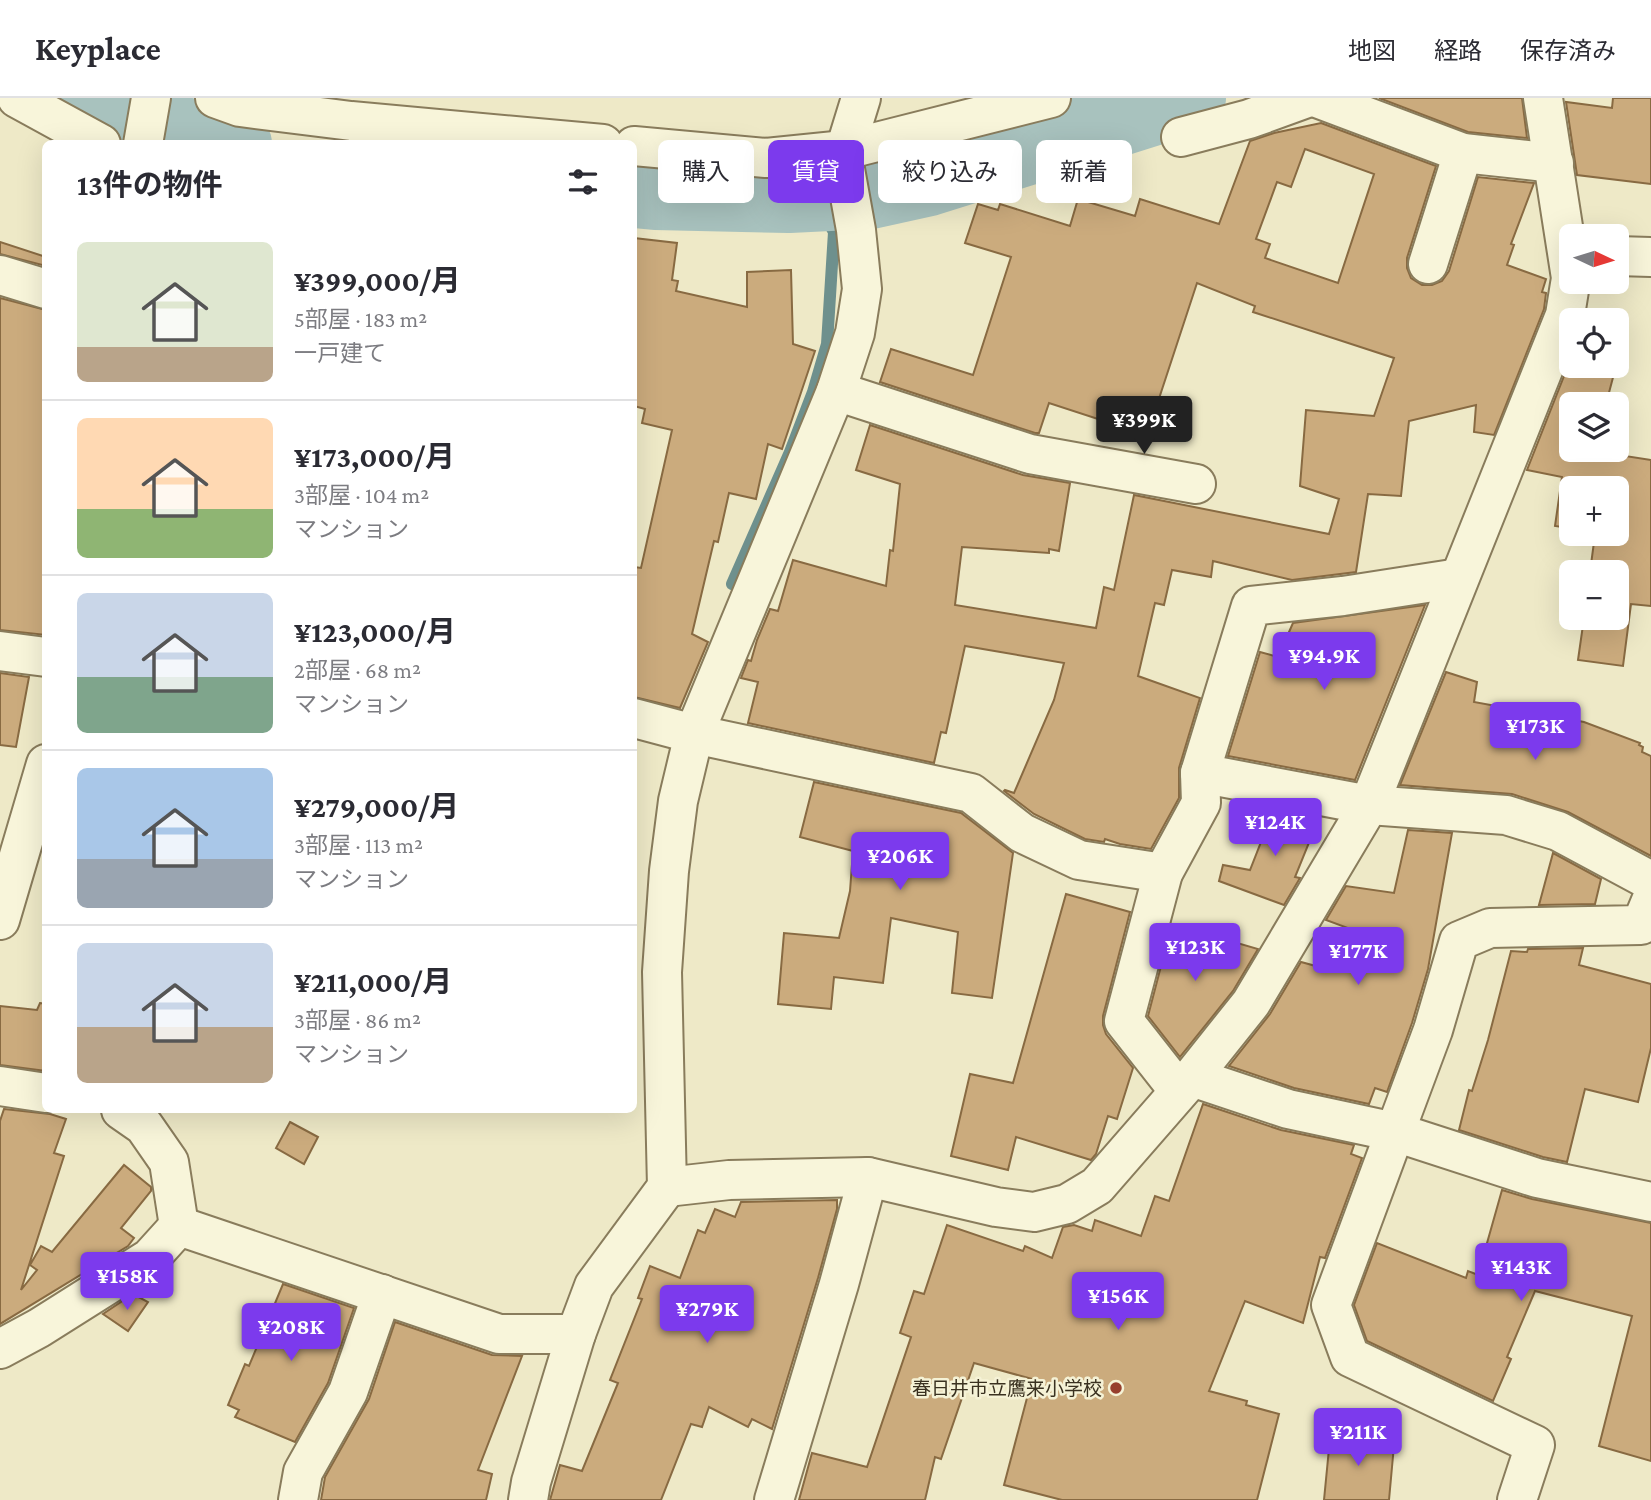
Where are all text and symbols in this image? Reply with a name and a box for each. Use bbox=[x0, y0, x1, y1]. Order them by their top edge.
text: Keyplace bbox=[35, 30, 161, 67]
text: 地図 bbox=[1348, 37, 1396, 64]
text: 経路 bbox=[1434, 37, 1482, 64]
text: 保存済み bbox=[1520, 37, 1616, 64]
chip: 購入 bbox=[658, 140, 754, 203]
chip: 賃貸 bbox=[768, 140, 864, 203]
chip: 絞り込み bbox=[878, 140, 1022, 203]
chip: 新着 bbox=[1036, 140, 1132, 203]
icon: filters bbox=[564, 163, 602, 201]
text: 13件の物件 bbox=[77, 168, 223, 201]
north arrow bbox=[1559, 224, 1629, 294]
map controls bbox=[1559, 224, 1629, 630]
text: ¥399,000/月 bbox=[294, 264, 461, 297]
icon: home bbox=[133, 270, 217, 354]
text: 5部屋 · 183 m² bbox=[294, 306, 427, 332]
button: locate bbox=[1559, 308, 1629, 378]
text: 一戸建て bbox=[294, 340, 386, 366]
button: layers bbox=[1559, 392, 1629, 462]
pin: ¥399K bbox=[1095, 396, 1193, 456]
text: ¥399K bbox=[1112, 406, 1176, 432]
text: ¥173,000/月 bbox=[294, 440, 455, 473]
icon: home bbox=[133, 446, 217, 530]
button: + bbox=[1559, 476, 1629, 546]
text: 3部屋 · 104 m² bbox=[294, 482, 429, 508]
text: マンション bbox=[294, 516, 409, 542]
button: − bbox=[1559, 560, 1629, 630]
text: ¥123,000/月 bbox=[294, 615, 456, 648]
icon: home bbox=[133, 621, 217, 705]
pin: ¥94.9K bbox=[1267, 632, 1381, 692]
text: ¥94.9K bbox=[1289, 642, 1359, 668]
text: 2部屋 · 68 m² bbox=[294, 657, 421, 683]
text: マンション bbox=[294, 691, 409, 717]
pin: ¥173K bbox=[1486, 702, 1584, 762]
text: ¥173K bbox=[1506, 712, 1564, 738]
text: ¥279,000/月 bbox=[294, 790, 459, 823]
icon: home bbox=[133, 796, 217, 880]
pin: ¥124K bbox=[1226, 798, 1324, 858]
text: ¥124K bbox=[1245, 808, 1305, 834]
text: 3部屋 · 113 m² bbox=[294, 832, 423, 858]
pin: ¥206K bbox=[851, 832, 949, 892]
text: ¥206K bbox=[867, 842, 933, 868]
text: マンション bbox=[294, 866, 409, 892]
pin: ¥123K bbox=[1146, 924, 1244, 983]
pin: ¥177K bbox=[1309, 928, 1407, 987]
text: ¥123K bbox=[1165, 933, 1225, 959]
text: ¥177K bbox=[1329, 937, 1387, 963]
text: ¥211,000/月 bbox=[294, 965, 452, 998]
icon: home bbox=[133, 971, 217, 1055]
text: 3部屋 · 86 m² bbox=[294, 1007, 421, 1033]
text: マンション bbox=[294, 1041, 409, 1067]
pin: ¥143K bbox=[1472, 1244, 1570, 1303]
pin: ¥158K bbox=[78, 1252, 176, 1312]
text: ¥143K bbox=[1491, 1253, 1551, 1279]
text: ¥158K bbox=[96, 1262, 158, 1288]
pin: ¥156K bbox=[1069, 1272, 1167, 1332]
text: ¥156K bbox=[1088, 1282, 1148, 1308]
pin: ¥279K bbox=[658, 1286, 756, 1345]
text: ¥279K bbox=[676, 1295, 738, 1321]
pin: ¥208K bbox=[242, 1304, 340, 1363]
text: ¥208K bbox=[258, 1313, 324, 1339]
place label: 春日井市立鷹来小学校 bbox=[912, 1378, 1102, 1399]
marker: 春日井市立鷹来小学校 bbox=[1108, 1380, 1124, 1396]
pin: ¥211K bbox=[1309, 1408, 1407, 1468]
text: ¥211K bbox=[1330, 1418, 1386, 1444]

